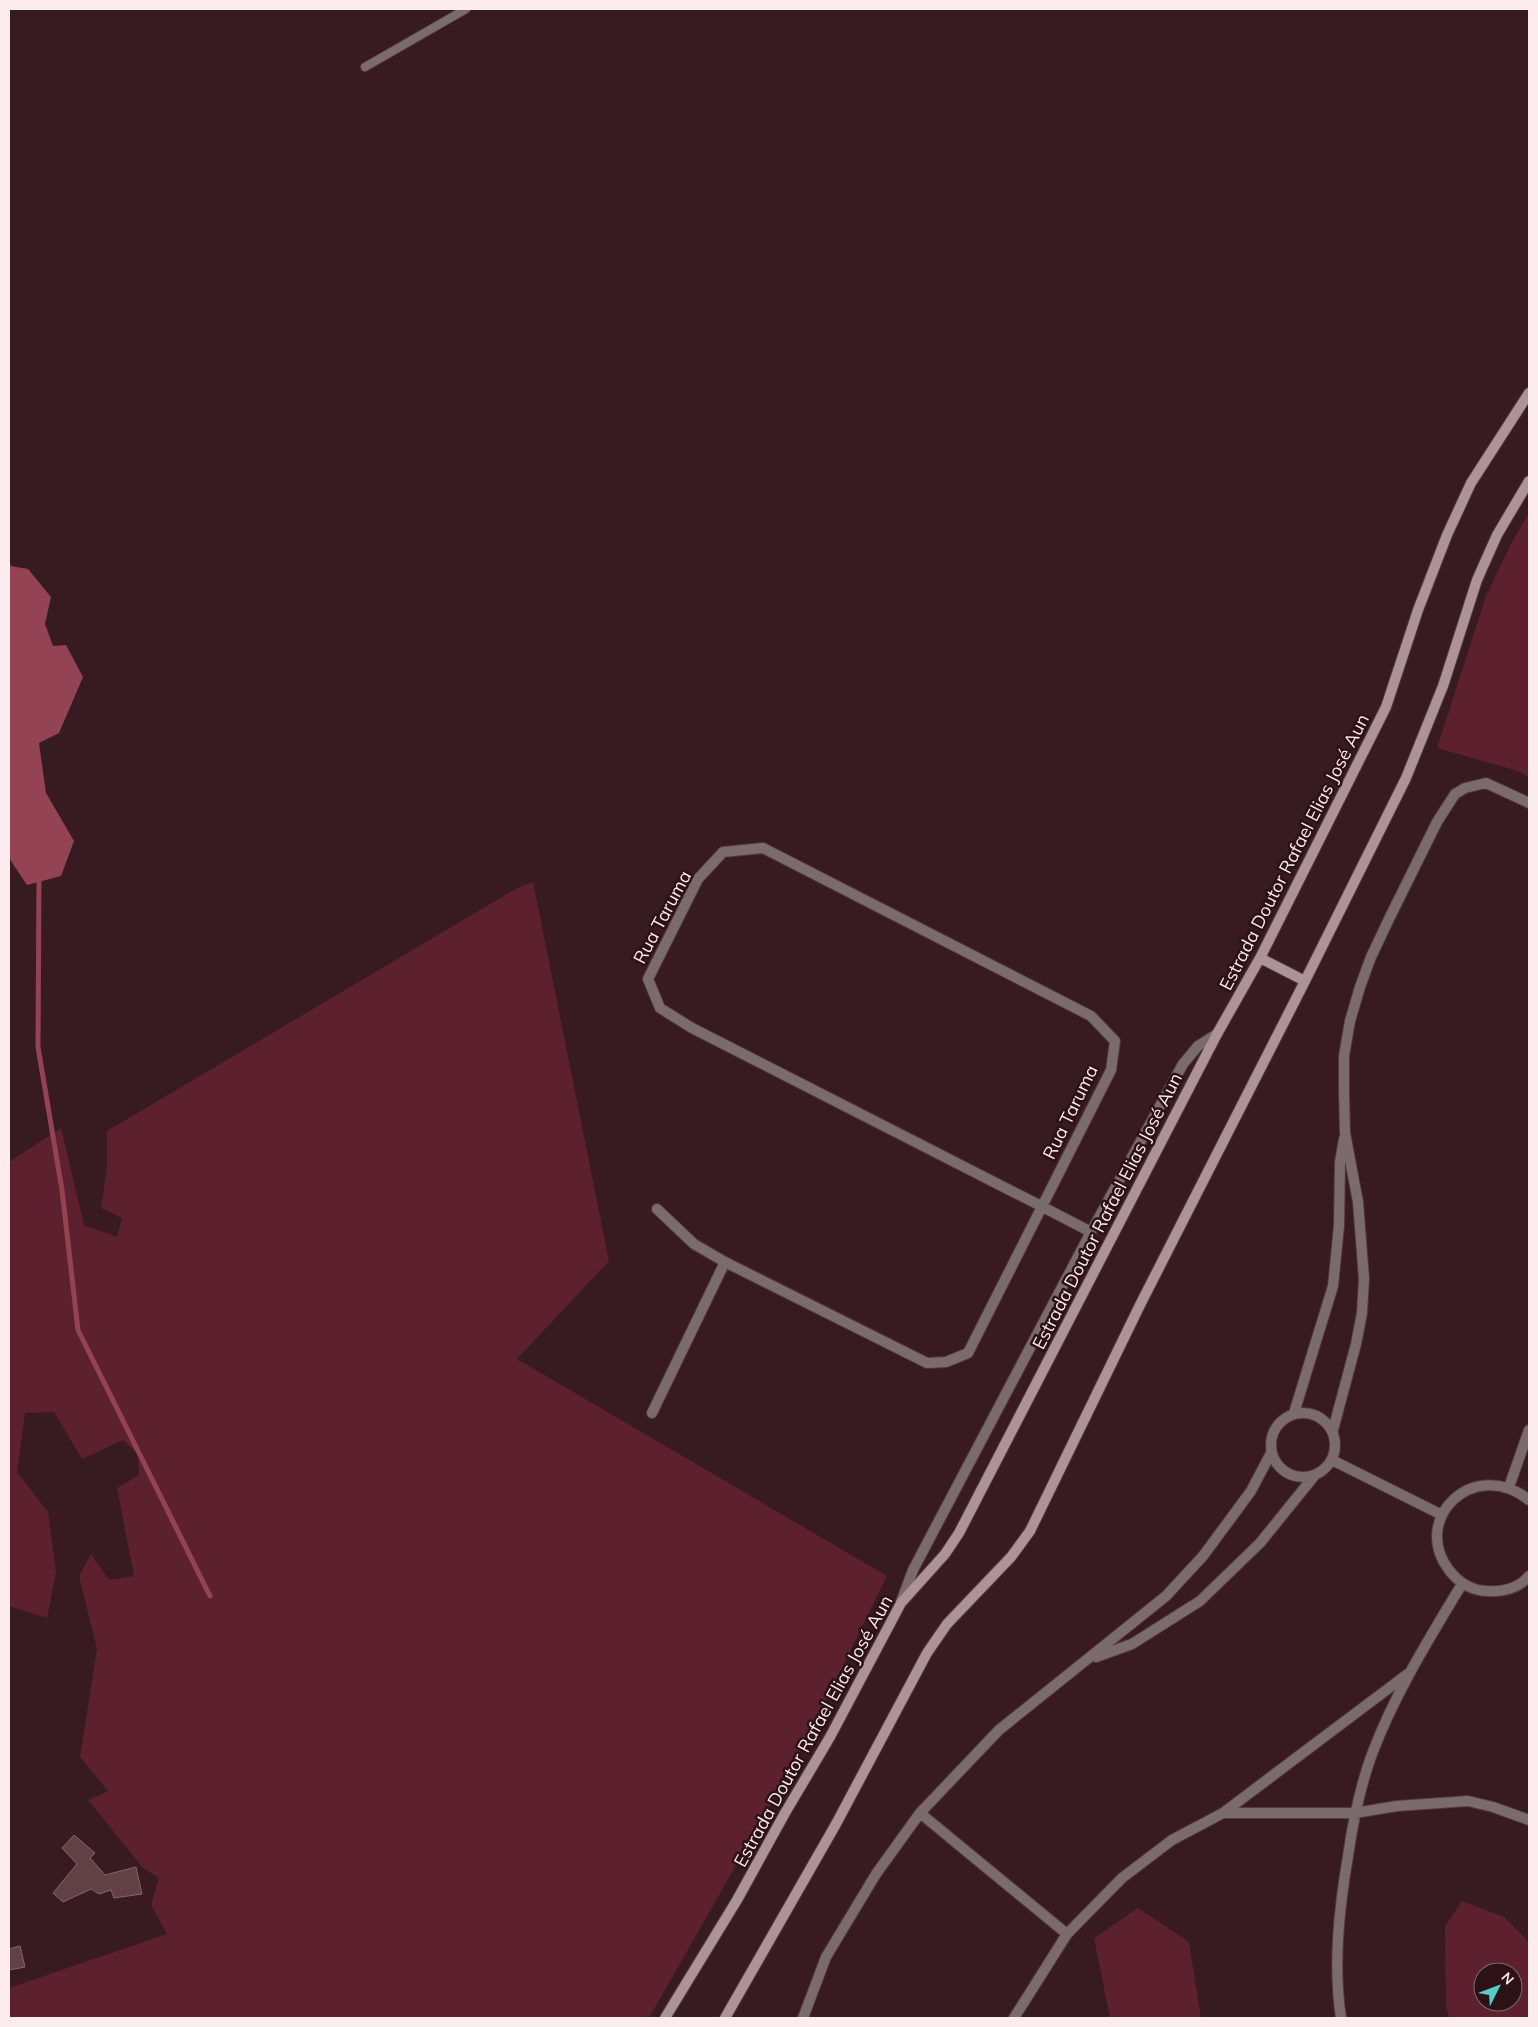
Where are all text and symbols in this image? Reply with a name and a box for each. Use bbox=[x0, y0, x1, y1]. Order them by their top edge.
street label: Estrada Doutor Rafael Elias José Aun bbox=[1214, 710, 1374, 994]
street label: Rua Taruma bbox=[628, 866, 696, 968]
street label: Rua Taruma bbox=[1037, 1061, 1103, 1163]
street label: Estrada Doutor Rafael Elias José Aun bbox=[1027, 1069, 1187, 1353]
street label: Estrada Doutor Rafael Elias José Aun bbox=[728, 1591, 898, 1871]
north arrow bbox=[1473, 1962, 1523, 2012]
text: N bbox=[1497, 1968, 1518, 1988]

